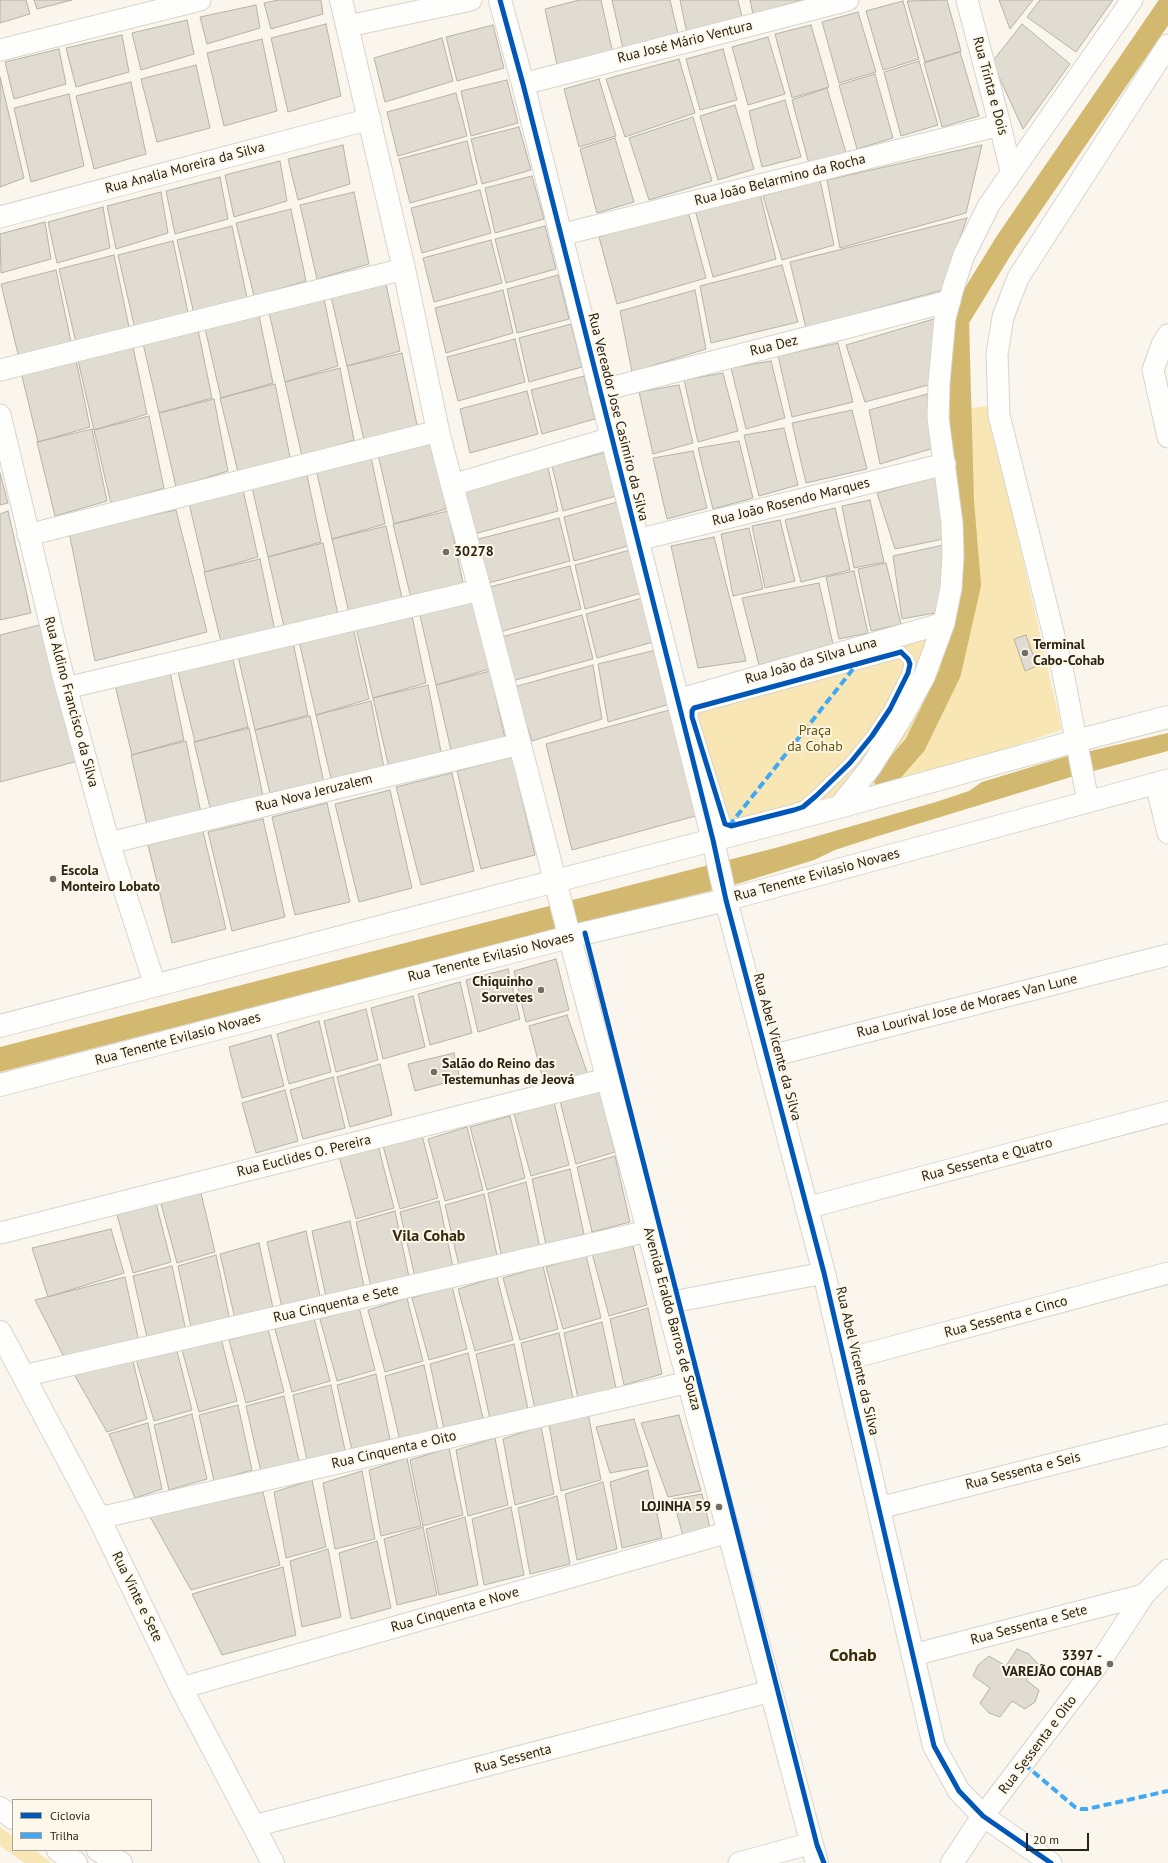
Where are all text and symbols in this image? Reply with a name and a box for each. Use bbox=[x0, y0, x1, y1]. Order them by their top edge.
street label: Rua José Mário Ventura bbox=[616, 17, 754, 67]
street label: Rua Trinta e Dois bbox=[969, 35, 1011, 137]
street label: Rua Analia Moreira da Silva bbox=[103, 139, 267, 197]
street label: Rua João Belarmino da Rocha bbox=[693, 151, 867, 209]
street label: Rua Vereador Jose Casimiro da Silva bbox=[584, 311, 652, 523]
street label: Rua Dez bbox=[748, 332, 800, 360]
street label: Rua João Rosendo Marques bbox=[711, 474, 871, 530]
place label: 30278 bbox=[454, 544, 494, 560]
marker: 30278 bbox=[441, 547, 451, 557]
street label: Rua Aldino Francisco da Silva bbox=[40, 615, 102, 789]
street label: Rua João da Silva Luna bbox=[743, 634, 879, 688]
place label: Terminal Cabo-Cohab bbox=[1033, 637, 1105, 670]
marker: Terminal Cabo-Cohab bbox=[1020, 648, 1030, 658]
park label: Praça da Cohab bbox=[787, 723, 843, 756]
street label: Rua Nova Jeruzalem bbox=[254, 770, 374, 816]
street label: Rua Tenente Evilasio Novaes bbox=[732, 845, 902, 905]
place label: Escola Monteiro Lobato bbox=[61, 863, 160, 896]
marker: Escola Monteiro Lobato bbox=[48, 874, 58, 884]
street label: Rua Tenente Evilasio Novaes bbox=[406, 928, 576, 986]
street label: Rua Lourival Jose de Moraes Van Lune bbox=[855, 970, 1079, 1042]
street label: Rua Abel Vicente da Silva bbox=[749, 971, 805, 1123]
place label: Chiquinho Sorvetes bbox=[472, 974, 533, 1006]
marker: Chiquinho Sorvetes bbox=[536, 985, 546, 995]
street label: Rua Tenente Evilasio Novaes bbox=[93, 1009, 263, 1069]
place label: Salão do Reino das Testemunhas de Jeová bbox=[442, 1056, 574, 1088]
marker: Salão do Reino das Testemunhas de Jeová bbox=[429, 1067, 439, 1077]
street label: Rua Euclides O. Pereira bbox=[235, 1131, 373, 1181]
street label: Rua Sessenta e Quatro bbox=[920, 1134, 1054, 1186]
district label: Vila Cohab bbox=[393, 1226, 465, 1246]
street label: Avenida Eraldo Barros de Souza bbox=[639, 1226, 705, 1412]
street label: Rua Cinquenta e Sete bbox=[272, 1281, 400, 1327]
street label: Rua Abel Vicente da Silva bbox=[832, 1285, 882, 1437]
street label: Rua Sessenta e Cinco bbox=[943, 1292, 1069, 1342]
street label: Rua Cinquenta e Oito bbox=[330, 1427, 458, 1473]
street label: Rua Sessenta e Seis bbox=[964, 1449, 1082, 1493]
place label: LOJINHA 59 bbox=[641, 1499, 711, 1515]
marker: LOJINHA 59 bbox=[714, 1502, 724, 1512]
street label: Rua Vinte e Sete bbox=[108, 1549, 166, 1645]
street label: Rua Cinquenta e Nove bbox=[389, 1584, 521, 1636]
street label: Rua Sessenta e Sete bbox=[969, 1601, 1089, 1649]
district label: Cohab bbox=[829, 1645, 877, 1667]
place label: 3397 - VAREJÃO COHAB bbox=[1002, 1648, 1102, 1680]
marker: 3397 - VAREJÃO COHAB bbox=[1105, 1659, 1115, 1669]
street label: Rua Sessenta e Oito bbox=[995, 1692, 1081, 1798]
street label: Rua Sessenta bbox=[473, 1741, 553, 1777]
legend bbox=[12, 1799, 152, 1851]
text: Ciclovia bbox=[50, 1808, 90, 1823]
scale bar bbox=[1028, 1825, 1091, 1851]
text: Trilha bbox=[50, 1828, 79, 1843]
text: 20 m bbox=[1033, 1832, 1059, 1847]

